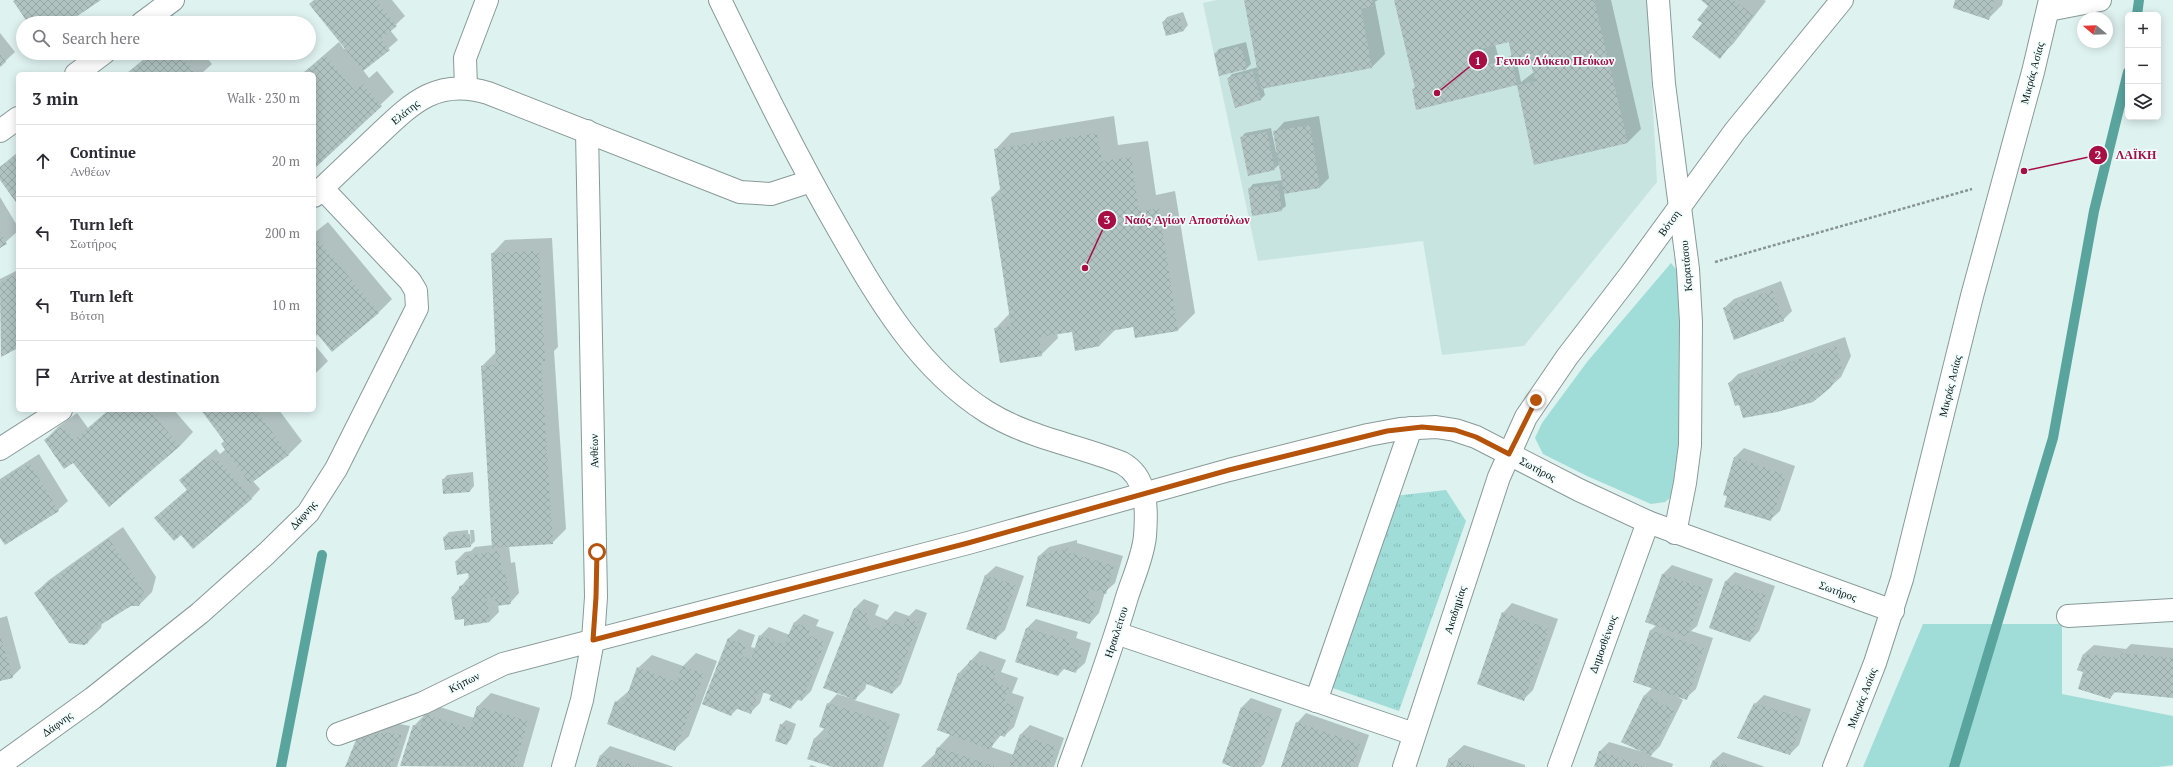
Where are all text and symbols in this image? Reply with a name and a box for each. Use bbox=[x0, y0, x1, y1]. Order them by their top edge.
north arrow bbox=[2077, 12, 2113, 48]
map controls bbox=[2125, 12, 2161, 120]
button: + bbox=[2125, 12, 2161, 48]
search box bbox=[16, 16, 316, 60]
icon: search bbox=[30, 27, 52, 49]
text: Search here bbox=[62, 28, 140, 48]
street label: Μικράς Ασίας bbox=[2017, 40, 2047, 105]
callout: Γενικό Λύκειο Πεύκων bbox=[1468, 48, 1622, 72]
button: − bbox=[2125, 48, 2161, 84]
text: 1 bbox=[1475, 53, 1481, 68]
text: Γενικό Λύκειο Πεύκων bbox=[1496, 53, 1615, 68]
button: layers bbox=[2125, 84, 2161, 120]
text: 3 min bbox=[32, 87, 79, 110]
text: Walk · 230 m bbox=[227, 89, 300, 107]
street label: Ελάτης bbox=[388, 96, 422, 128]
text: Continue bbox=[70, 142, 136, 162]
callout: ΛΑΪΚΗ bbox=[2088, 143, 2164, 167]
text: 2 bbox=[2095, 147, 2102, 162]
text: ΛΑΪΚΗ bbox=[2116, 147, 2157, 162]
icon: ahead bbox=[32, 150, 54, 172]
text: 20 m bbox=[272, 152, 300, 170]
text: Ανθέων bbox=[70, 162, 110, 180]
street label: Βότση bbox=[1655, 207, 1683, 239]
callout: Ναός Αγίων Αποστόλων bbox=[1097, 208, 1258, 232]
text: 3 bbox=[1104, 212, 1111, 227]
text: Ναός Αγίων Αποστόλων bbox=[1124, 212, 1250, 227]
text: Turn left bbox=[70, 214, 134, 234]
icon: left bbox=[32, 222, 54, 244]
text: 200 m bbox=[265, 224, 300, 242]
text: Σωτήρος bbox=[70, 234, 116, 252]
street label: Καρατάσου bbox=[1677, 239, 1695, 292]
text: Turn left bbox=[70, 286, 134, 306]
icon: left bbox=[32, 294, 54, 316]
text: 10 m bbox=[272, 296, 300, 314]
text: Βότση bbox=[70, 306, 104, 324]
street label: Μικράς Ασίας bbox=[1936, 353, 1965, 419]
icon: arrive bbox=[32, 366, 54, 388]
text: Arrive at destination bbox=[70, 367, 220, 387]
route end bbox=[1527, 391, 1545, 409]
street label: Ανθέων bbox=[587, 434, 601, 468]
street label: Σωτήρος bbox=[1517, 454, 1559, 485]
street label: Δάφνης bbox=[286, 497, 320, 533]
route start bbox=[588, 543, 606, 561]
street label: Σωτήρος bbox=[1817, 578, 1859, 604]
street label: Ακαδημίας bbox=[1441, 584, 1470, 636]
street label: Ηρακλείτου bbox=[1101, 604, 1131, 659]
street label: Δημοσθένους bbox=[1586, 612, 1620, 675]
street label: Μικράς Ασίας bbox=[1844, 665, 1880, 730]
street label: Κήπων bbox=[446, 668, 482, 696]
street label: Δάφνης bbox=[39, 708, 76, 740]

